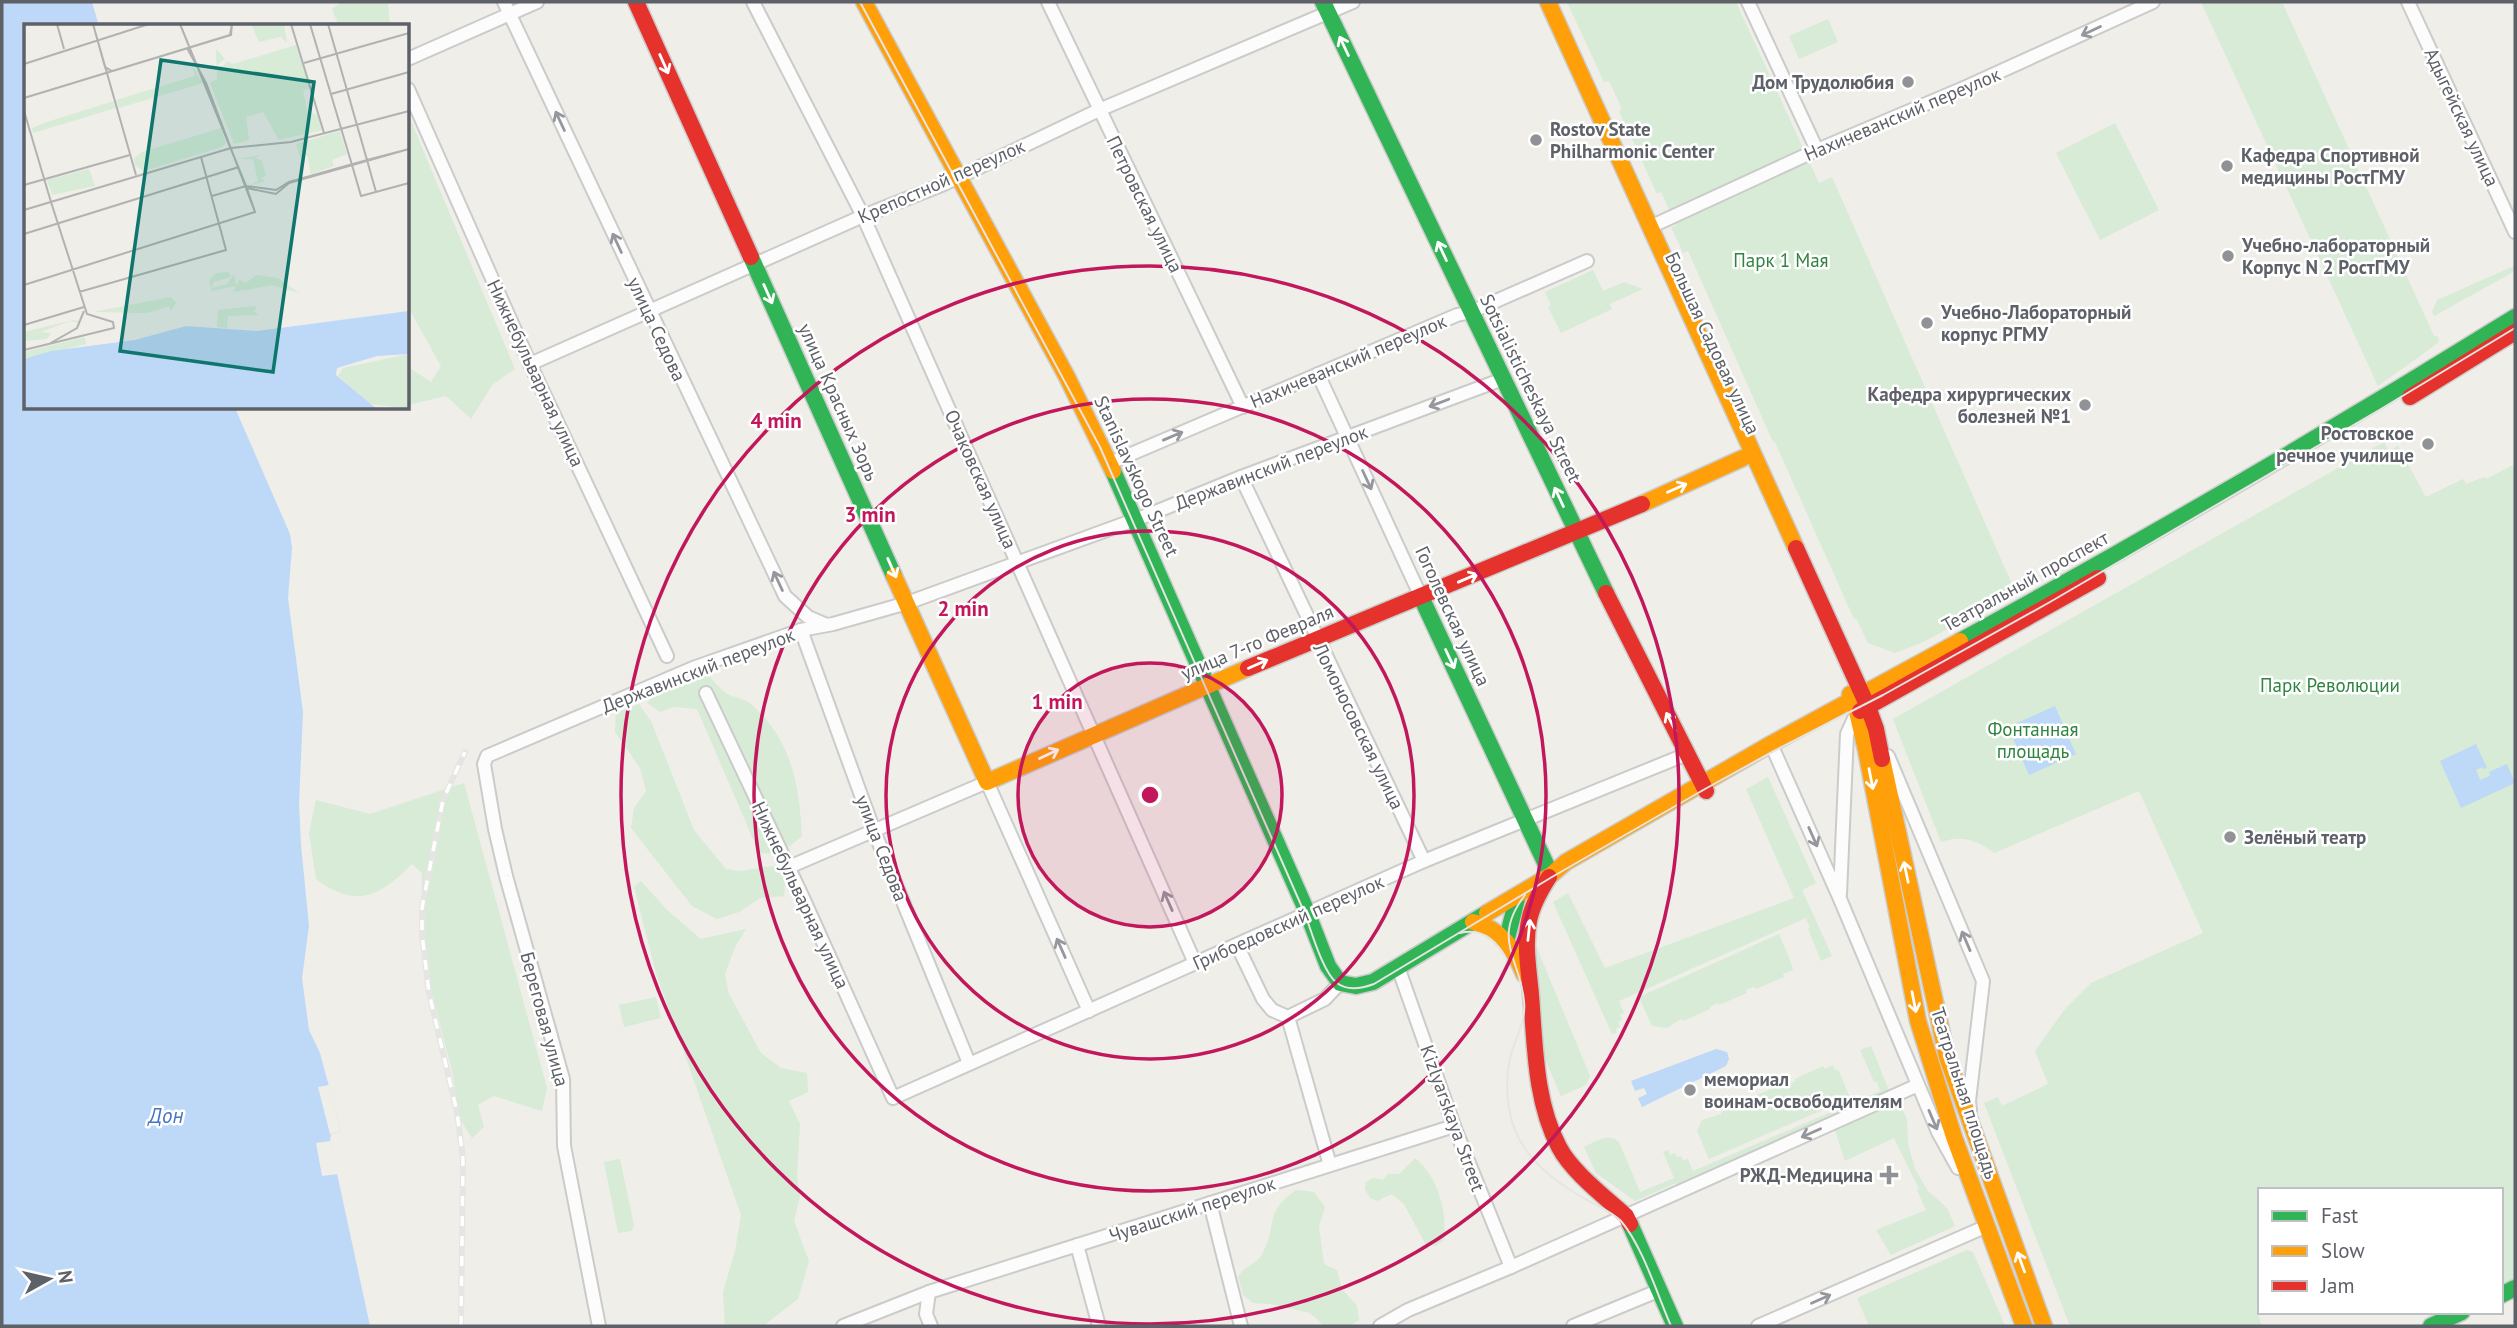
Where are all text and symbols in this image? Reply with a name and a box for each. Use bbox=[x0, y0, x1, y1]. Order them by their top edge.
inset map bbox=[24, 24, 410, 410]
one-way arrow bbox=[2081, 25, 2103, 38]
one-way arrow bbox=[1336, 35, 1349, 56]
street label: Адыгейская улица bbox=[2419, 44, 2505, 190]
one-way arrow bbox=[658, 53, 671, 74]
street label: Нахичеванский переулок bbox=[1800, 62, 2004, 166]
place label: Дом Трудолюбия bbox=[1752, 70, 1894, 94]
marker: Дом Трудолюбия bbox=[1900, 74, 1916, 90]
one-way arrow bbox=[553, 111, 566, 132]
place label: Rostov State Philharmonic Center bbox=[1550, 117, 1715, 163]
street label: Петровская улица bbox=[1102, 132, 1188, 276]
marker: Rostov State Philharmonic Center bbox=[1528, 132, 1544, 148]
street label: Крепостной переулок bbox=[854, 133, 1028, 229]
place label: Кафедра Спортивной медицины РостГМУ bbox=[2241, 143, 2420, 189]
marker: Кафедра Спортивной медицины РостГМУ bbox=[2219, 158, 2235, 174]
one-way arrow bbox=[610, 233, 623, 254]
place label: Учебно-лабораторный Корпус N 2 РостГМУ bbox=[2241, 233, 2430, 279]
one-way arrow bbox=[1434, 241, 1448, 262]
street label: Большая Садовая улица bbox=[1660, 248, 1766, 438]
park label: Парк 1 Мая bbox=[1733, 248, 1829, 272]
marker: Учебно-лабораторный Корпус N 2 РостГМУ bbox=[2220, 248, 2236, 264]
street label: улица Седова bbox=[622, 273, 692, 385]
street label: Нижнебульварная улица bbox=[482, 276, 590, 470]
one-way arrow bbox=[762, 283, 775, 304]
street label: Sotsialisticheskaya Street bbox=[1475, 290, 1587, 487]
place label: Учебно-Лабораторный корпус РГМУ bbox=[1940, 300, 2131, 346]
street label: Нахичеванский переулок bbox=[1246, 309, 1450, 413]
marker: Учебно-Лабораторный корпус РГМУ bbox=[1919, 315, 1935, 331]
street label: улица Красных Зорь bbox=[793, 319, 885, 485]
place label: Кафедра хирургических болезней №1 bbox=[1868, 382, 2071, 428]
street label: Stanislavskogo Street bbox=[1089, 392, 1185, 561]
one-way arrow bbox=[1429, 397, 1451, 410]
marker: Кафедра хирургических болезней №1 bbox=[2077, 397, 2093, 413]
street label: Очаковская улица bbox=[940, 406, 1022, 552]
text: 4 min bbox=[750, 407, 802, 434]
street label: Державинский переулок bbox=[1171, 419, 1371, 515]
place label: Ростовское речное училище bbox=[2276, 421, 2414, 467]
one-way arrow bbox=[1162, 429, 1183, 442]
marker: Ростовское речное училище bbox=[2420, 436, 2436, 452]
one-way arrow bbox=[1361, 469, 1374, 490]
one-way arrow bbox=[1666, 481, 1687, 494]
one-way arrow bbox=[1552, 486, 1565, 508]
text: 3 min bbox=[844, 501, 896, 528]
street label: Театральный проспект bbox=[1938, 525, 2113, 637]
street label: Гоголевская улица bbox=[1410, 542, 1496, 690]
one-way arrow bbox=[885, 557, 899, 578]
one-way arrow bbox=[1457, 570, 1478, 583]
one-way arrow bbox=[770, 571, 784, 592]
text: 2 min bbox=[937, 595, 989, 622]
street label: улица 7-го Февраля bbox=[1177, 599, 1337, 685]
street label: Державинский переулок bbox=[598, 622, 798, 718]
street label: Ломоносовская улица bbox=[1308, 638, 1410, 813]
one-way arrow bbox=[1444, 648, 1457, 669]
one-way arrow bbox=[1246, 657, 1268, 670]
park label: Парк Революции bbox=[2260, 673, 2400, 697]
text: 1 min bbox=[1031, 688, 1083, 715]
one-way arrow bbox=[1664, 712, 1678, 733]
park label: Фонтанная площадь bbox=[1987, 717, 2079, 763]
one-way arrow bbox=[1037, 747, 1059, 760]
one-way arrow bbox=[1865, 767, 1879, 790]
centre of rings bbox=[1138, 783, 1162, 807]
street label: улица Седова bbox=[851, 791, 913, 905]
street label: Нижнебульварная улица bbox=[747, 798, 855, 992]
place label: Зелёный театр bbox=[2244, 825, 2366, 849]
one-way arrow bbox=[1807, 826, 1820, 848]
marker: Зелёный театр bbox=[2222, 829, 2238, 845]
one-way arrow bbox=[1899, 861, 1913, 884]
street label: Грибоедовский переулок bbox=[1189, 869, 1387, 975]
one-way arrow bbox=[1161, 891, 1174, 912]
one-way arrow bbox=[1523, 919, 1536, 942]
one-way arrow bbox=[1959, 931, 1972, 953]
one-way arrow bbox=[1054, 938, 1067, 959]
street label: Береговая улица bbox=[516, 949, 574, 1089]
one-way arrow bbox=[1908, 990, 1921, 1013]
street label: Театральная площадь bbox=[1926, 1004, 2004, 1182]
street label: Kizlyarskaya Street bbox=[1415, 1042, 1491, 1195]
place label: мемориал воинам-освободителям bbox=[1704, 1067, 1902, 1113]
marker: мемориал воинам-освободителям bbox=[1682, 1082, 1698, 1098]
water label: Дон bbox=[147, 1102, 183, 1129]
one-way arrow bbox=[1927, 1109, 1940, 1130]
one-way arrow bbox=[1801, 1127, 1823, 1140]
place label: РЖД-Медицина bbox=[1740, 1163, 1873, 1187]
marker: РЖД-Медицина bbox=[1879, 1165, 1899, 1185]
street label: Чувашский переулок bbox=[1106, 1171, 1278, 1247]
legend bbox=[2258, 1188, 2503, 1314]
text: Fast bbox=[2321, 1202, 2358, 1229]
text: Slow bbox=[2321, 1237, 2365, 1264]
north arrow bbox=[14, 1244, 84, 1314]
one-way arrow bbox=[2014, 1252, 2026, 1274]
text: N bbox=[53, 1269, 79, 1284]
text: Jam bbox=[2320, 1272, 2355, 1299]
one-way arrow bbox=[1810, 1292, 1831, 1305]

